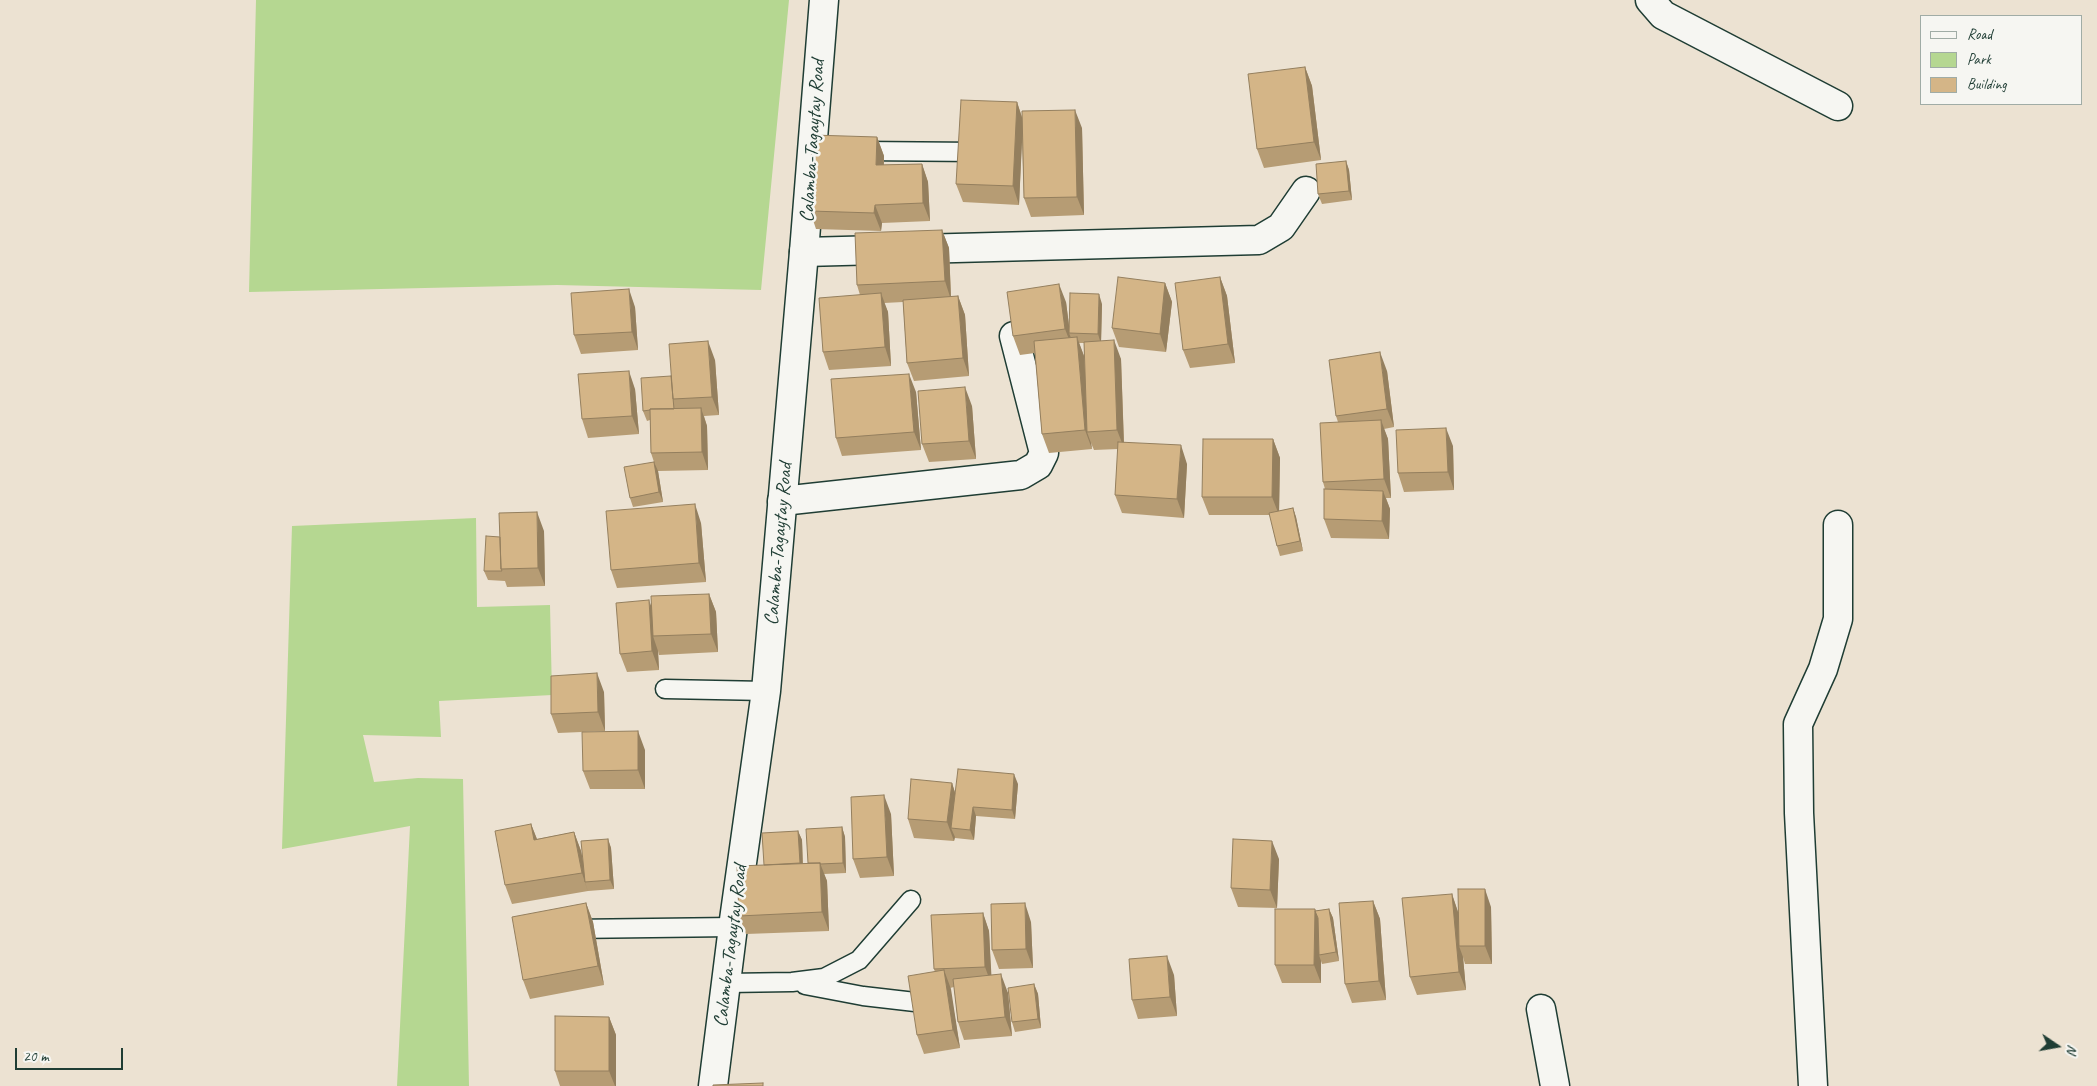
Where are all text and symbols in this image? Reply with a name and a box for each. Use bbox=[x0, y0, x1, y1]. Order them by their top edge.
legend bbox=[1920, 15, 2082, 105]
text: Road bbox=[1967, 25, 1992, 44]
text: Park bbox=[1967, 50, 1991, 69]
street label: Calamba-Tagaytay Road bbox=[795, 59, 831, 223]
text: Building bbox=[1967, 75, 2006, 94]
street label: Calamba-Tagaytay Road bbox=[760, 462, 798, 626]
street label: Calamba-Tagaytay Road bbox=[709, 864, 753, 1028]
north arrow bbox=[2032, 1021, 2082, 1071]
scale bar bbox=[18, 1038, 125, 1070]
text: N bbox=[2063, 1043, 2081, 1055]
text: 20 m bbox=[23, 1047, 49, 1066]

